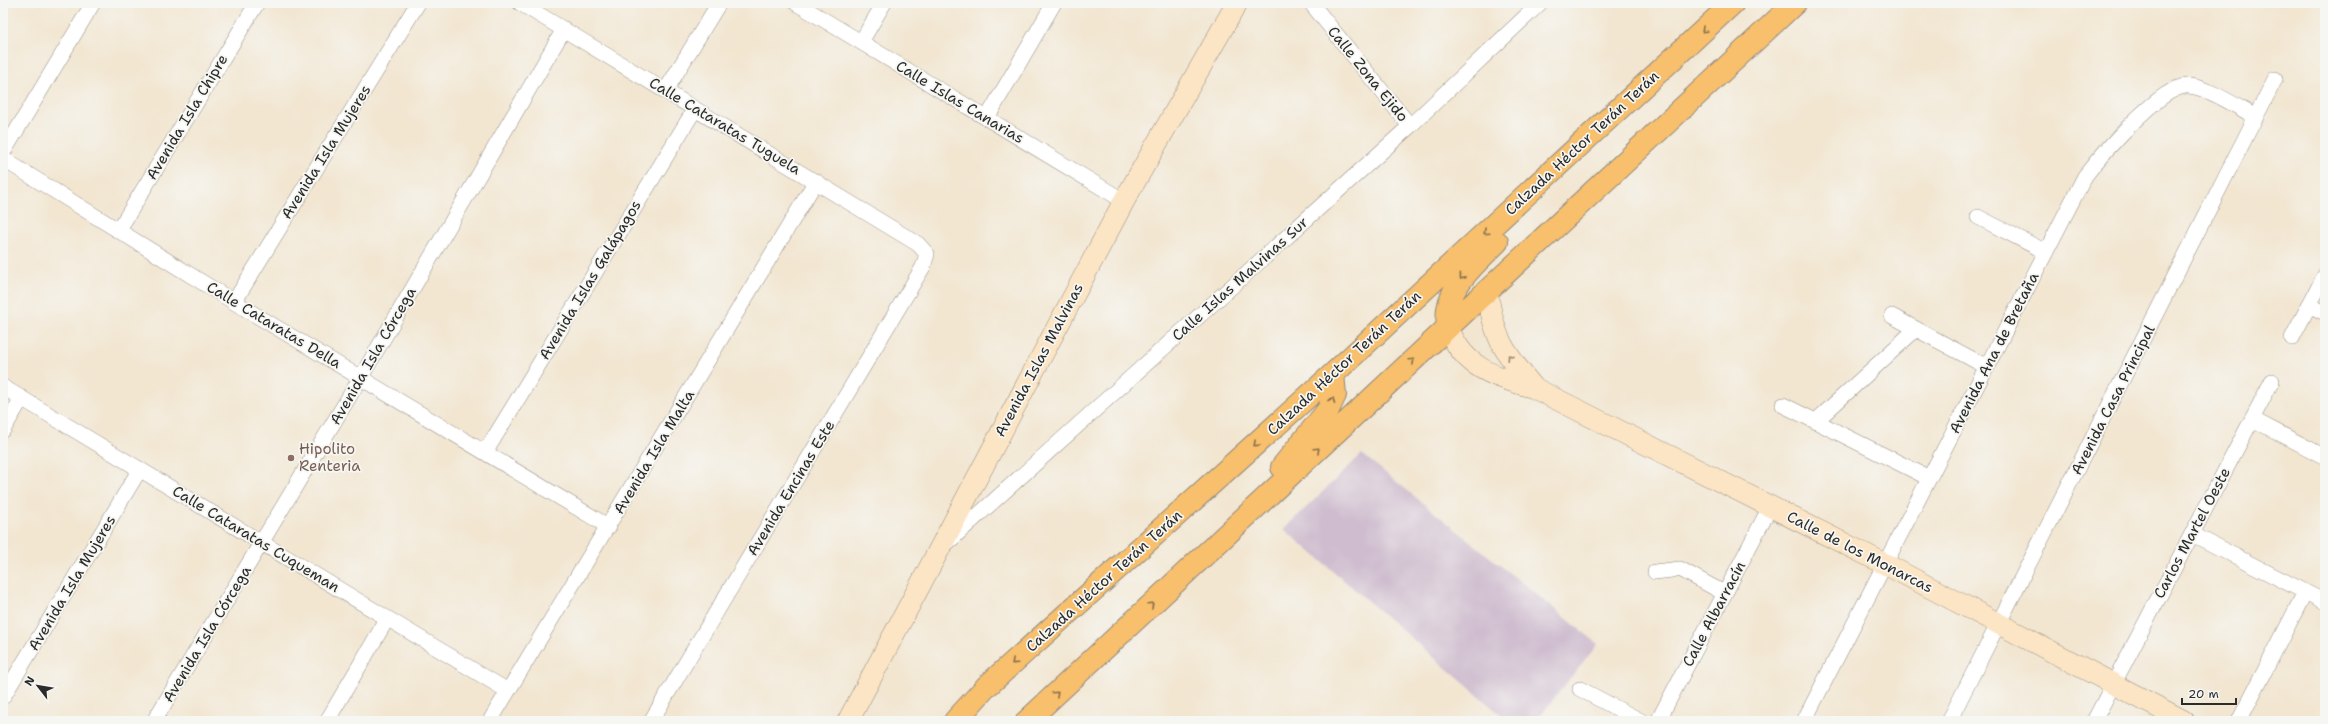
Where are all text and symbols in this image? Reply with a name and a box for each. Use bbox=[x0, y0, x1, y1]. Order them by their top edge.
street label: Calle Zona Ejido bbox=[1323, 22, 1413, 126]
one-way arrow bbox=[1701, 25, 1709, 32]
street label: Avenida Isla Chipre bbox=[142, 50, 232, 184]
street label: Calle Islas Canarias bbox=[892, 56, 1028, 148]
street label: Calzada Héctor Terán Terán bbox=[1501, 66, 1663, 220]
street label: Calle Cataratas Tuguela bbox=[645, 73, 805, 180]
street label: Avenida Isla Mujeres bbox=[276, 81, 376, 223]
street label: Avenida Islas Galápagos bbox=[534, 197, 646, 363]
street label: Calle Islas Malvinas Sur bbox=[1168, 212, 1312, 346]
one-way arrow bbox=[1483, 228, 1491, 235]
street label: Avenida Ana de Bretaña bbox=[1945, 268, 2044, 437]
one-way arrow bbox=[1460, 273, 1467, 280]
street label: Calle Cataratas Della bbox=[203, 277, 346, 374]
street label: Avenida Islas Malvinas bbox=[990, 280, 1088, 440]
street label: Avenida Isla Córcega bbox=[325, 283, 421, 429]
street label: Calzada Héctor Terán Terán bbox=[1263, 286, 1425, 440]
street label: Avenida Casa Principal bbox=[2066, 321, 2160, 478]
one-way arrow bbox=[1507, 354, 1515, 361]
one-way arrow bbox=[1407, 358, 1415, 366]
street label: Avenida Isla Malta bbox=[609, 386, 699, 518]
one-way arrow bbox=[1327, 397, 1335, 404]
street label: Avenida Encinas Este bbox=[743, 416, 839, 560]
place label: Hipolito Renteria bbox=[299, 439, 361, 476]
one-way arrow bbox=[1253, 439, 1261, 446]
one-way arrow bbox=[1312, 447, 1320, 454]
marker: Hipolito Renteria bbox=[286, 453, 296, 463]
street label: Carlos Martel Oeste bbox=[2149, 464, 2235, 602]
street label: Calle Cataratas Cuqueman bbox=[169, 481, 343, 597]
street label: Calzada Héctor Terán Terán bbox=[1022, 505, 1186, 657]
street label: Calle de los Monarcas bbox=[1784, 506, 1936, 598]
street label: Avenida Isla Mujeres bbox=[24, 511, 120, 655]
street label: Calle Albarracín bbox=[1678, 558, 1750, 670]
street label: Avenida Isla Córcega bbox=[158, 561, 256, 706]
one-way arrow bbox=[1146, 603, 1153, 610]
one-way arrow bbox=[1011, 657, 1019, 665]
north arrow bbox=[18, 666, 58, 706]
text: N bbox=[21, 673, 39, 689]
scale bar bbox=[2182, 680, 2236, 706]
text: 20 m bbox=[2188, 686, 2219, 702]
one-way arrow bbox=[1051, 692, 1059, 699]

